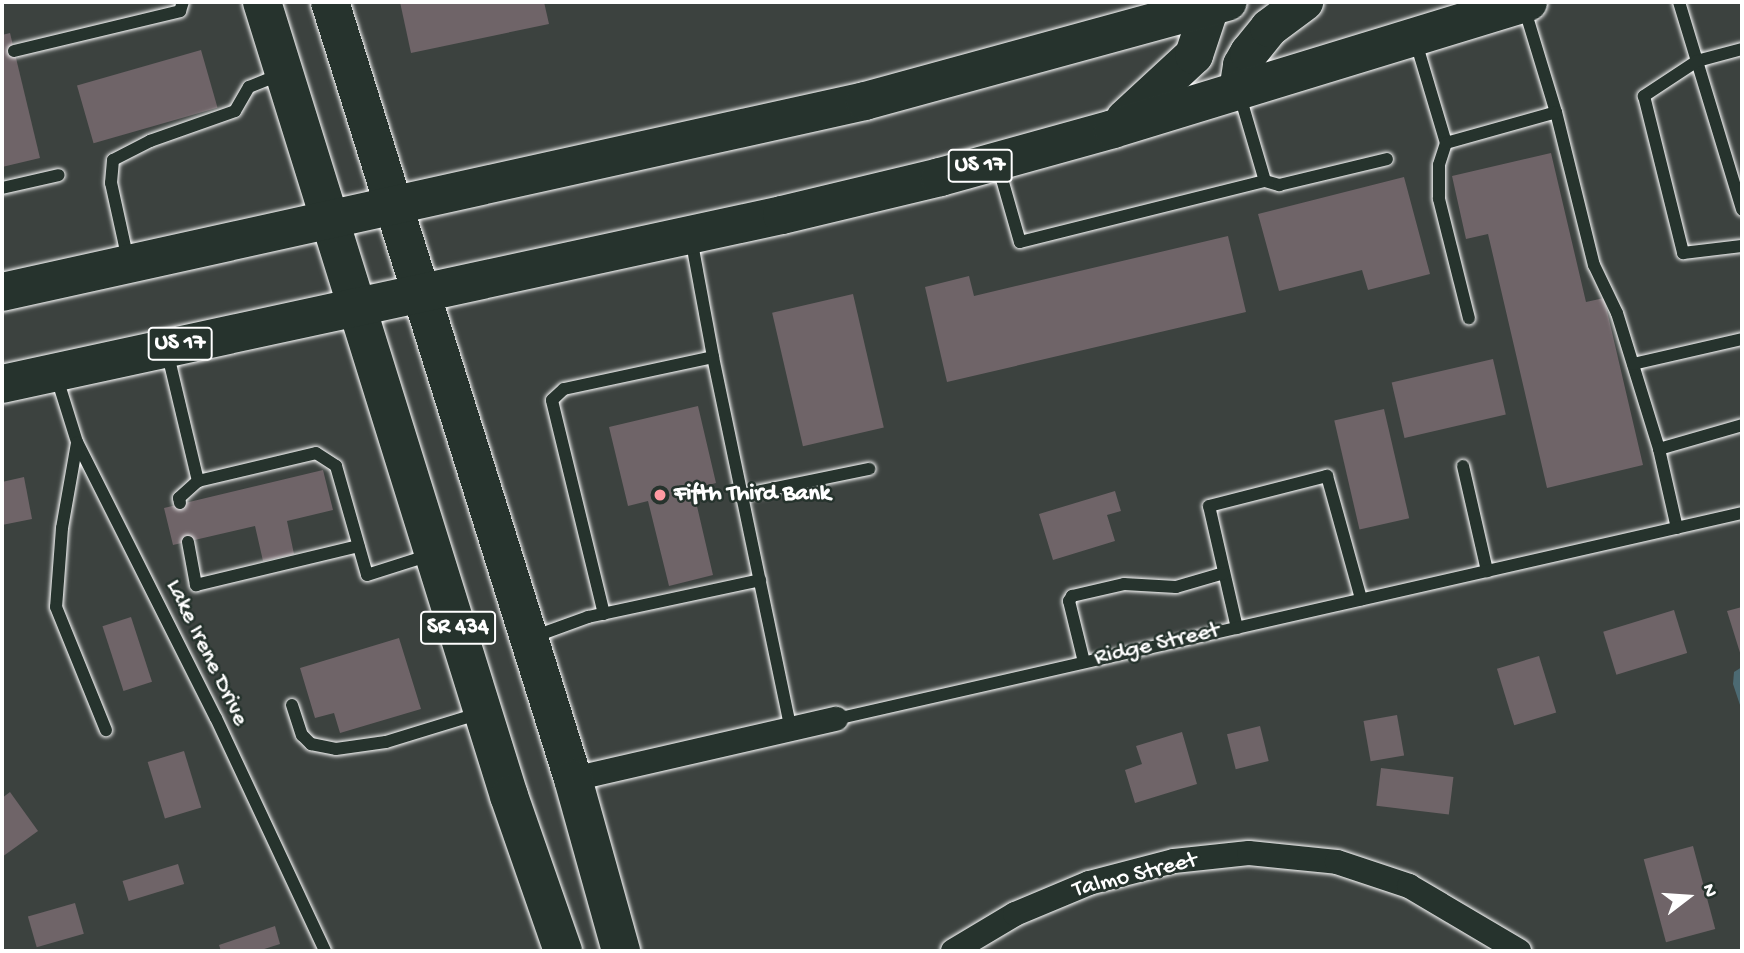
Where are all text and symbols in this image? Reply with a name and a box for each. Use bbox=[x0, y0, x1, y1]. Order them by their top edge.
road number: US 17 bbox=[947, 146, 1013, 186]
road number: US 17 bbox=[147, 324, 213, 364]
place label: Fifth Third Bank bbox=[674, 481, 830, 509]
marker: Fifth Third Bank bbox=[652, 487, 668, 503]
street label: Lake Irene Drive bbox=[158, 575, 254, 731]
road number: SR 434 bbox=[420, 608, 496, 648]
street label: Ridge Street bbox=[1092, 617, 1222, 673]
street label: Talmo Street bbox=[1070, 847, 1200, 905]
north arrow bbox=[1653, 862, 1723, 932]
text: N bbox=[1696, 881, 1721, 900]

